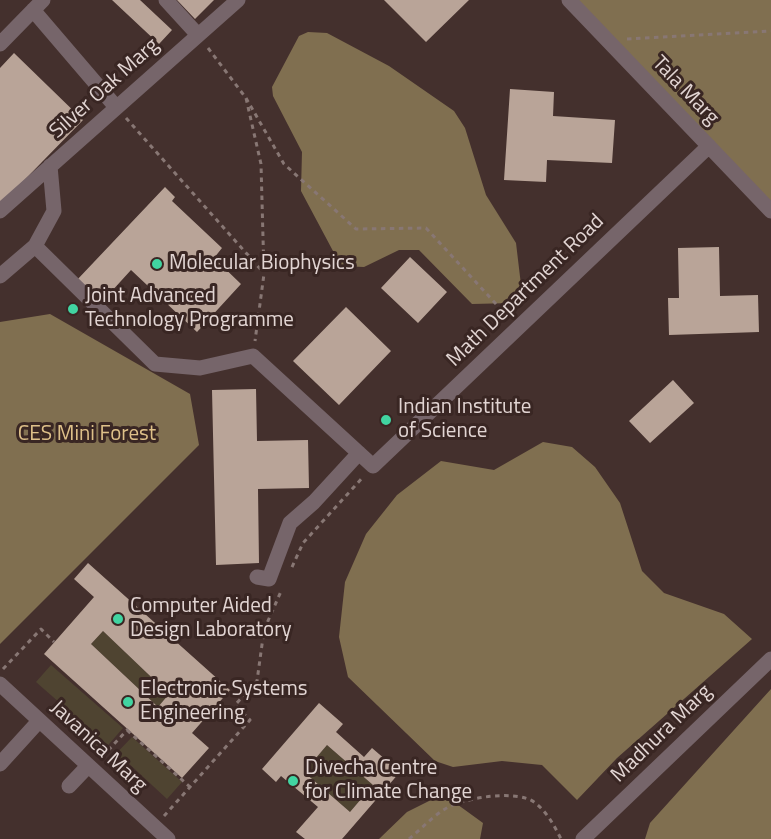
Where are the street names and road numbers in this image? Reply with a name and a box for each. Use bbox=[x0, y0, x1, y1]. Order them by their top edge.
street label: Silver Oak Marg bbox=[45, 33, 165, 145]
street label: Tala Marg bbox=[646, 51, 724, 131]
street label: Math Department Road bbox=[442, 209, 610, 373]
street label: Madhura Marg bbox=[606, 680, 718, 788]
street label: Javanica Marg bbox=[44, 696, 152, 798]

